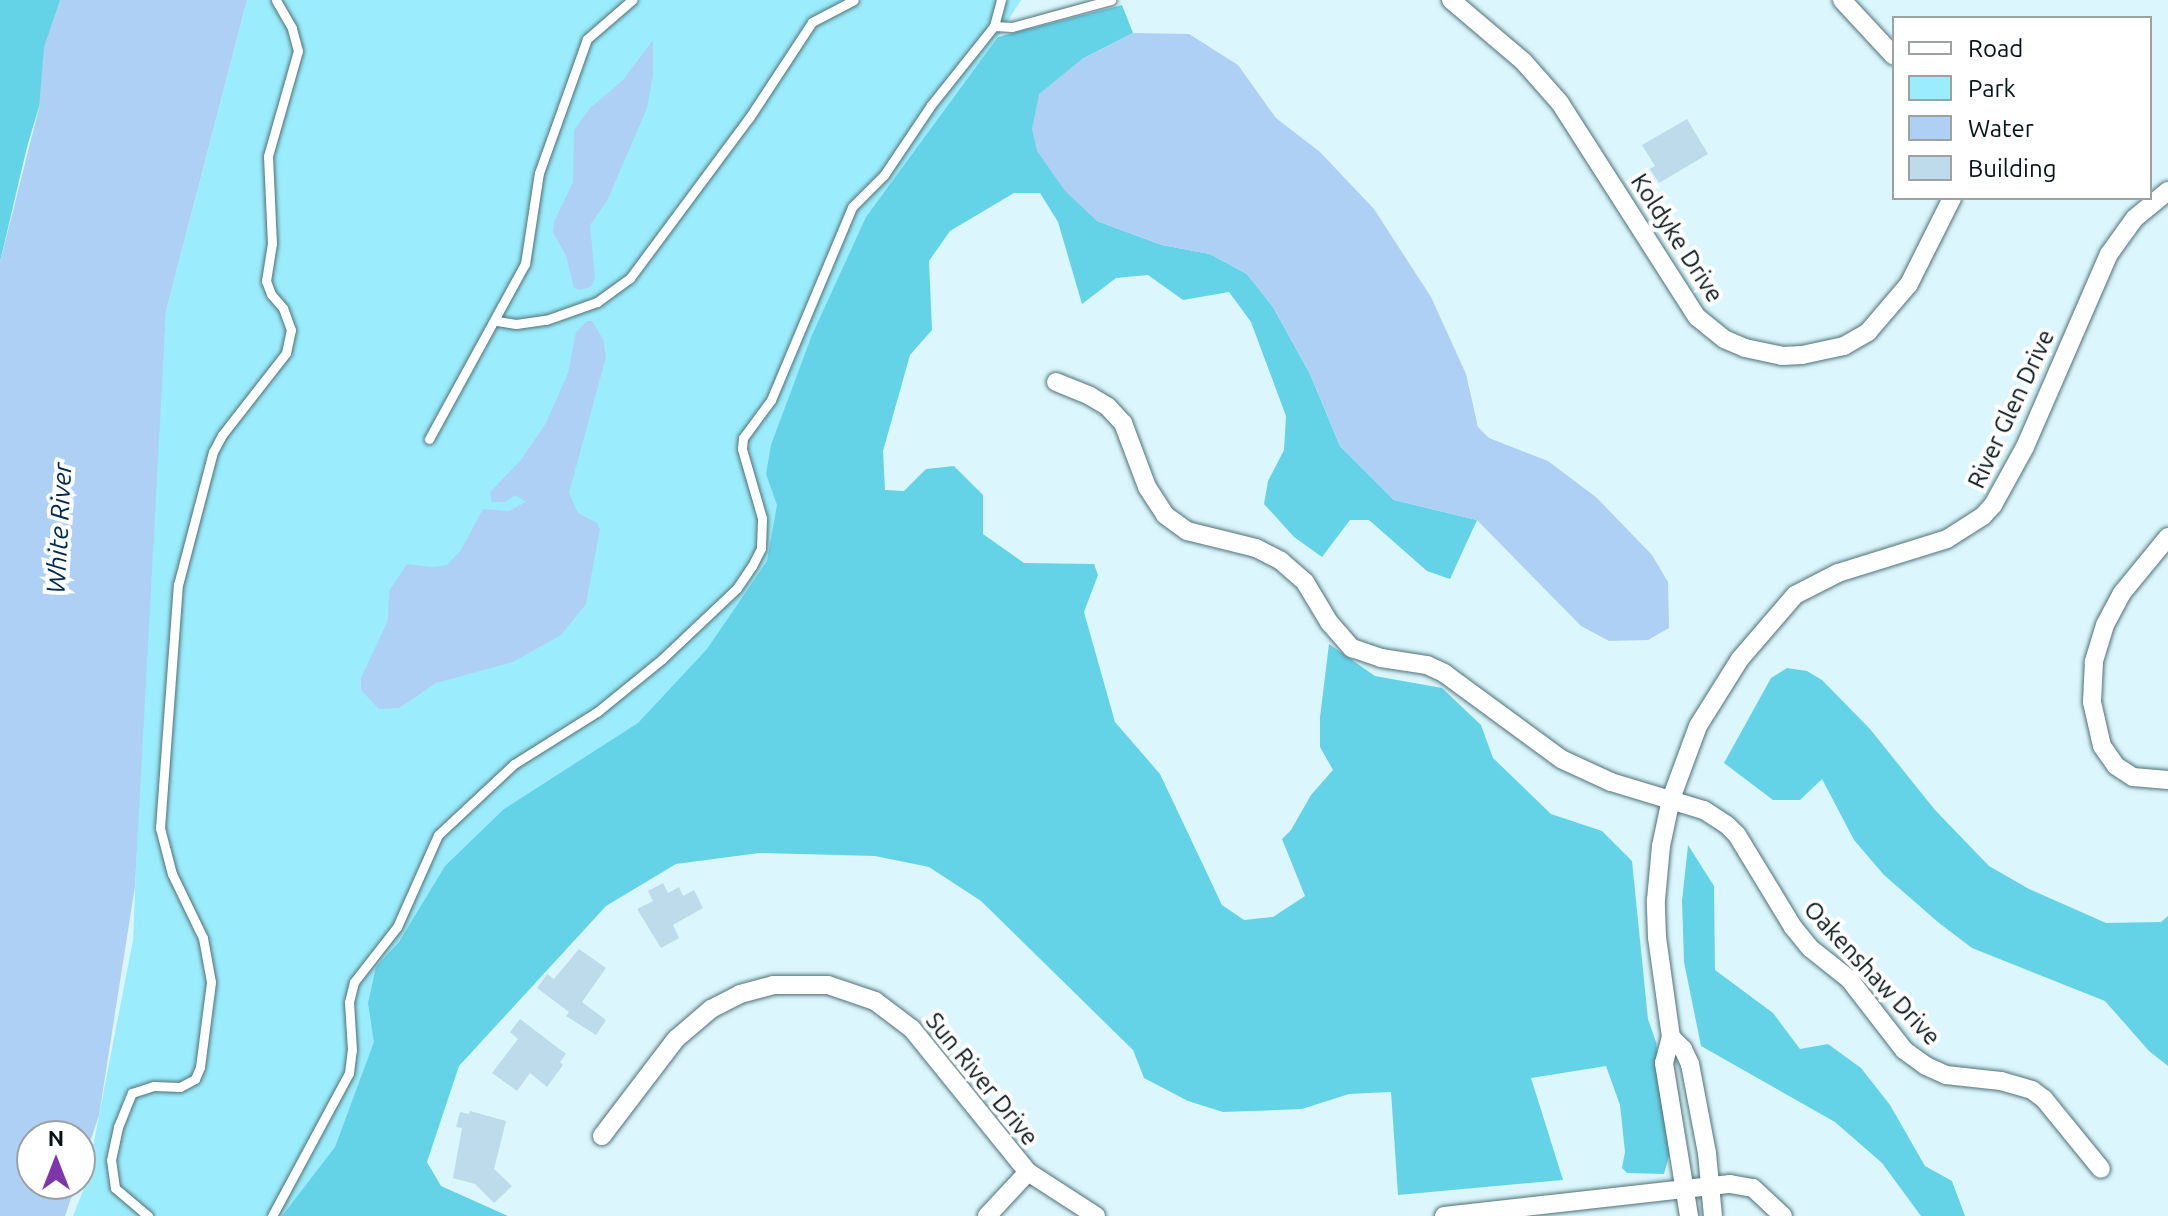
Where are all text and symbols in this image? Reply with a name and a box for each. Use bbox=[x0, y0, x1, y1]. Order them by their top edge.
legend bbox=[1892, 16, 2152, 200]
text: Road bbox=[1968, 35, 2023, 62]
text: Park bbox=[1968, 75, 2016, 102]
text: Water bbox=[1968, 115, 2034, 142]
text: Building bbox=[1968, 155, 2056, 182]
street label: Koldyke Drive bbox=[1625, 168, 1729, 308]
street label: River Glen Drive bbox=[1962, 325, 2060, 493]
water label: White River bbox=[40, 462, 78, 594]
street label: Oakenshaw Drive bbox=[1798, 895, 1946, 1051]
street label: Sun River Drive bbox=[920, 1007, 1044, 1151]
north arrow bbox=[16, 1120, 96, 1200]
text: N bbox=[48, 1125, 64, 1150]

